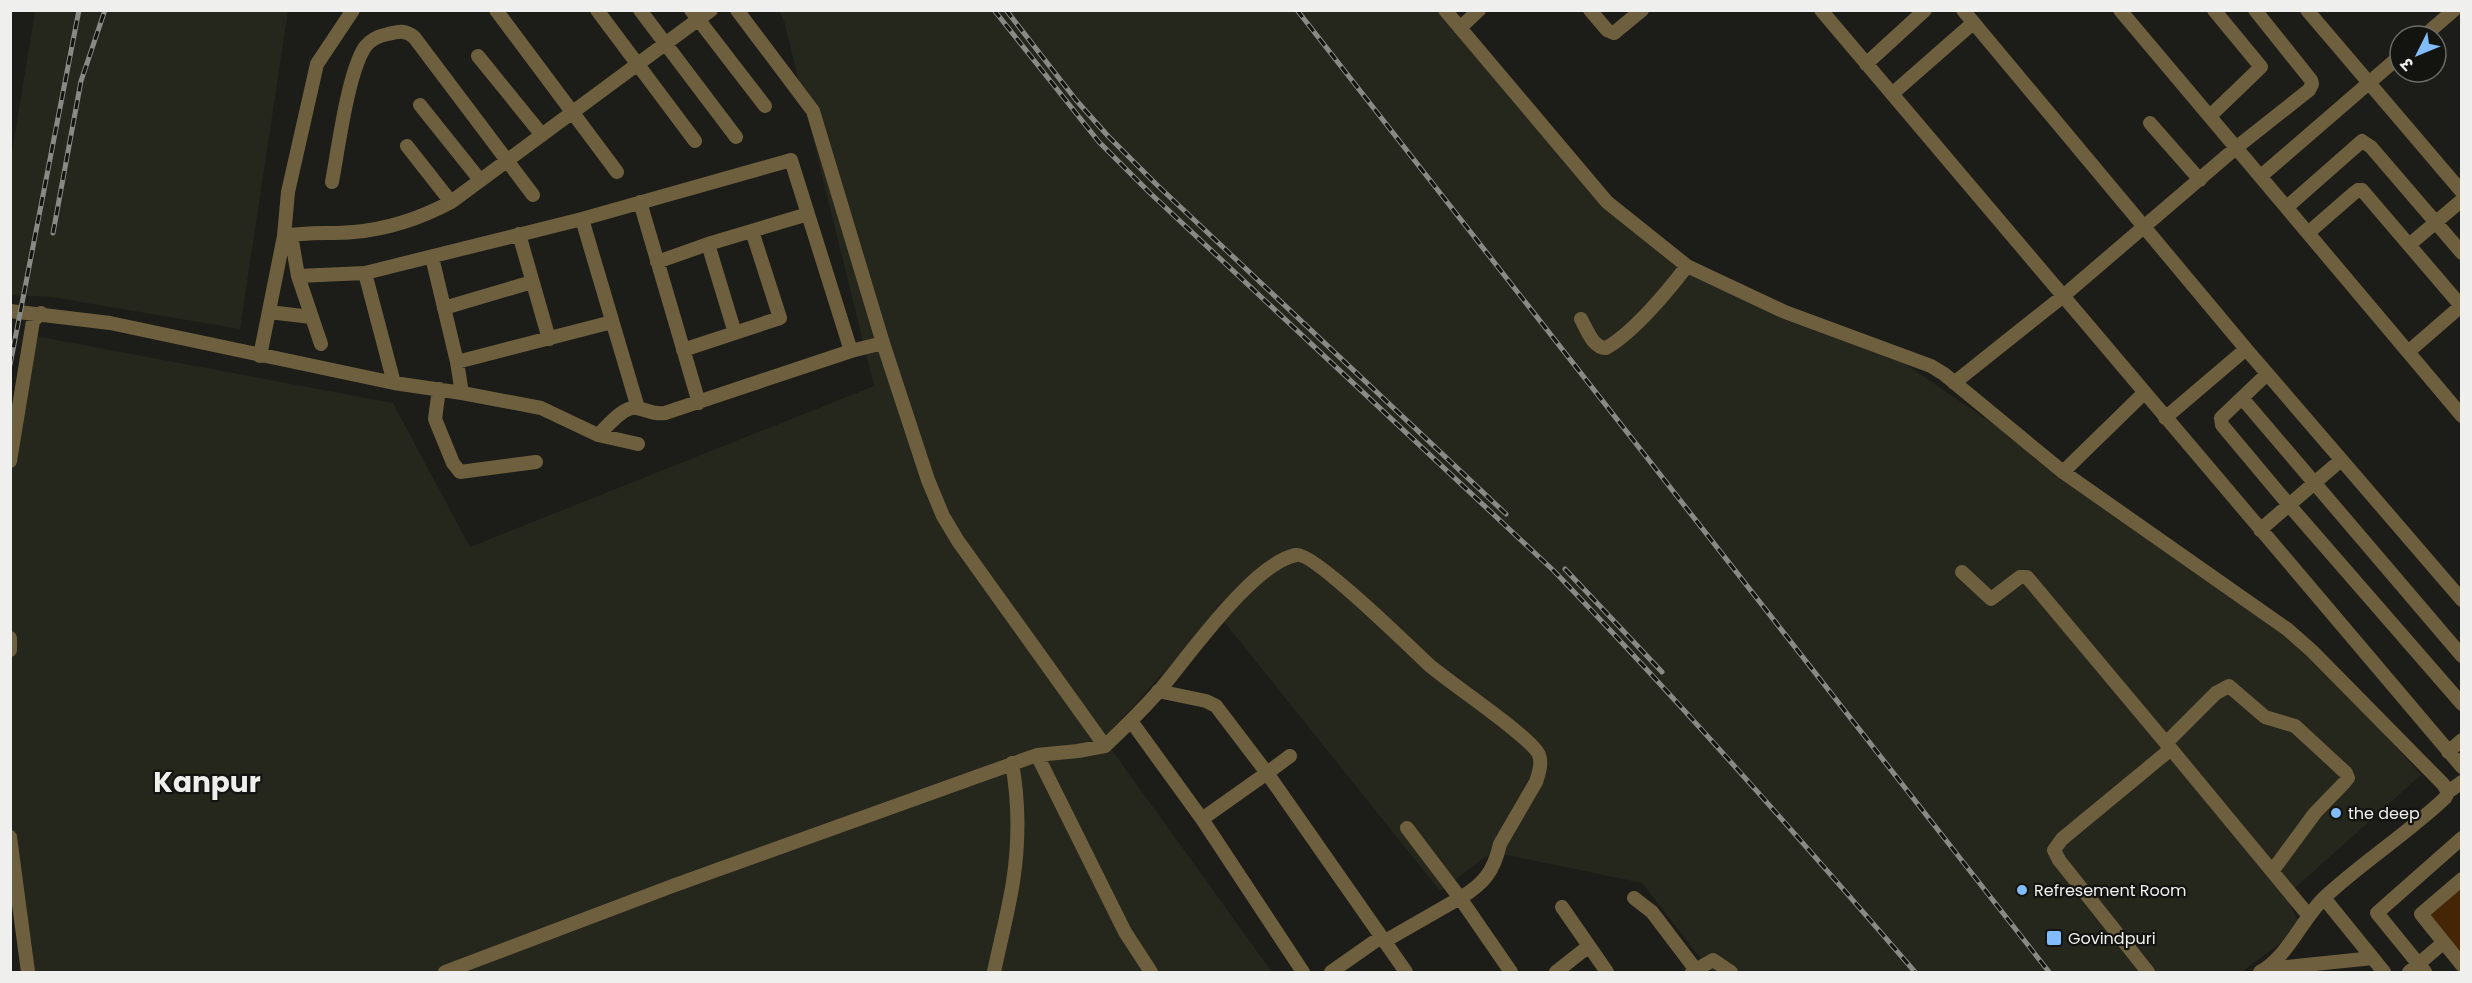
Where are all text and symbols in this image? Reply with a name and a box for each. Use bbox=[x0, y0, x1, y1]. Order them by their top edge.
north arrow bbox=[2388, 24, 2448, 84]
text: उ bbox=[2395, 52, 2420, 76]
district label: Kanpur bbox=[153, 763, 261, 802]
place label: the deep bbox=[2348, 802, 2420, 825]
marker: the deep bbox=[2329, 806, 2343, 820]
place label: Refresement Room bbox=[2034, 879, 2187, 902]
marker: Refresement Room bbox=[2015, 883, 2029, 897]
place label: Govindpuri bbox=[2068, 927, 2156, 950]
marker: Govindpuri bbox=[2045, 929, 2063, 947]

